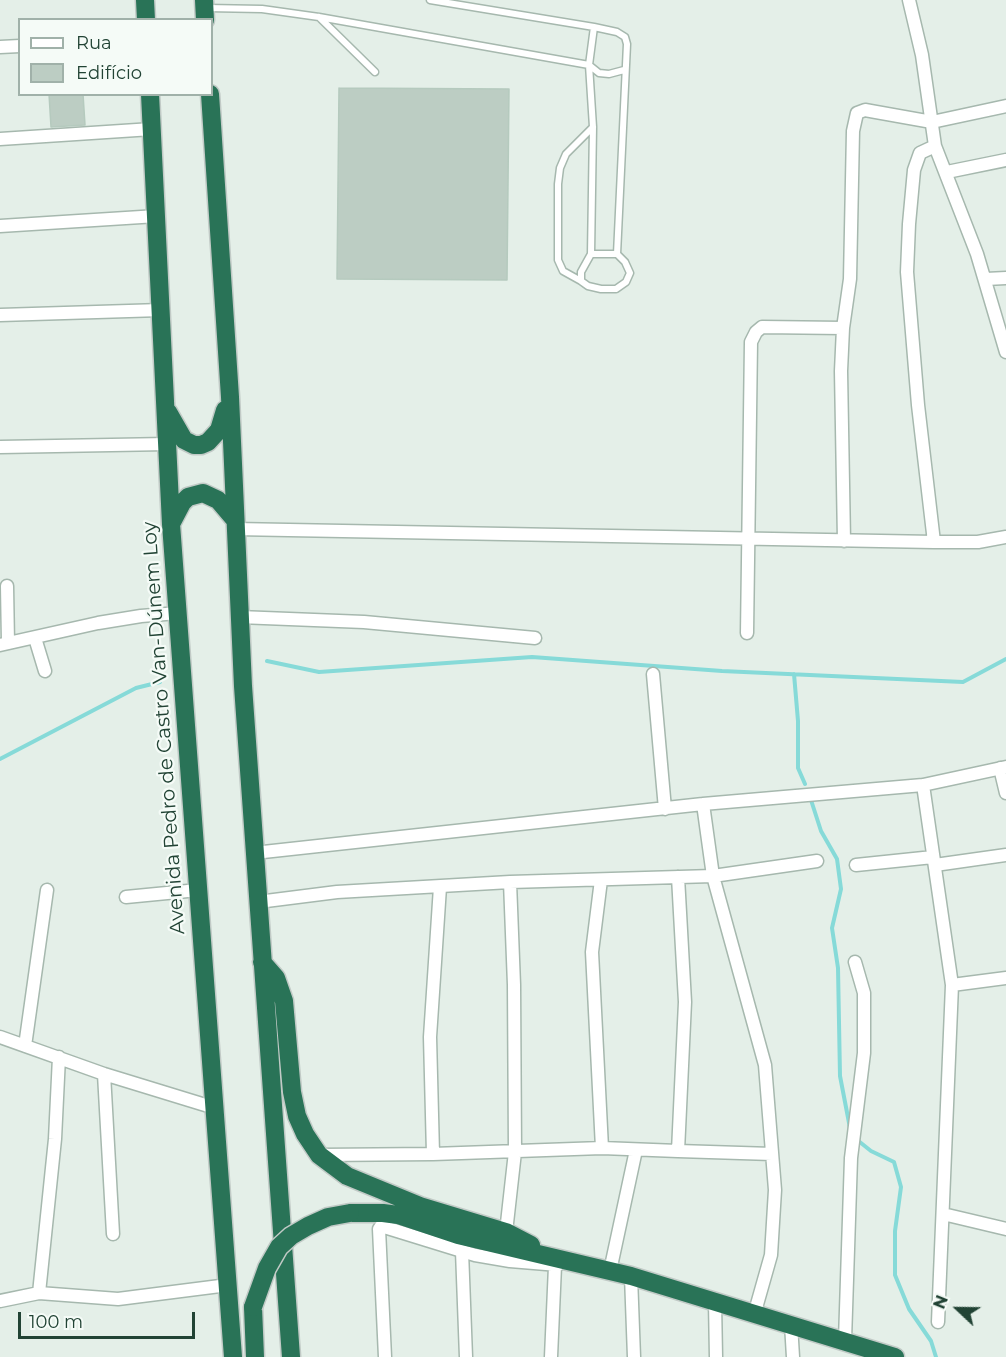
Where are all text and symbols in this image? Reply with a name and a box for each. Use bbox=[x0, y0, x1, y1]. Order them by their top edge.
legend bbox=[18, 18, 213, 96]
text: Rua bbox=[76, 32, 112, 54]
text: Edifício bbox=[76, 62, 142, 84]
street label: Avenida Pedro de Castro Van-Dúnem Loy bbox=[138, 521, 190, 935]
north arrow bbox=[928, 1279, 988, 1339]
text: N bbox=[930, 1293, 952, 1312]
scale bar bbox=[21, 1300, 198, 1338]
text: 100 m bbox=[29, 1311, 83, 1333]

